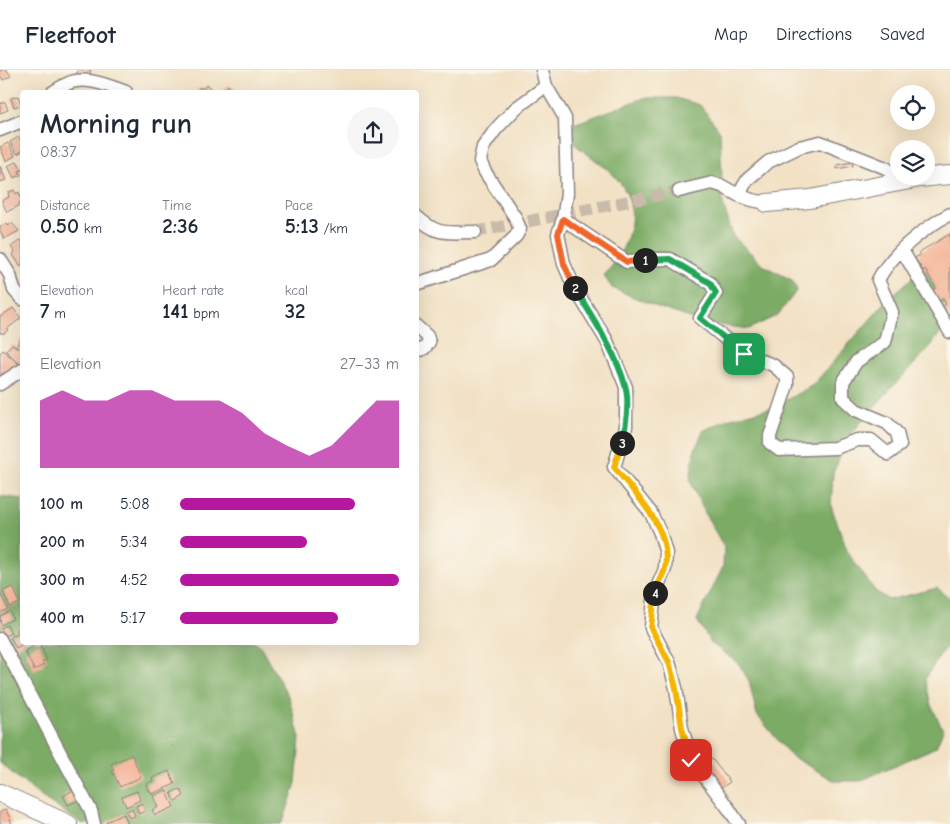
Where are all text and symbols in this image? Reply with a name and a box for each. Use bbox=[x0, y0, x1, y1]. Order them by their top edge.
text: Fleetfoot bbox=[25, 21, 116, 49]
text: Map bbox=[714, 24, 748, 45]
text: Directions bbox=[776, 24, 852, 45]
text: Saved bbox=[880, 24, 925, 45]
map controls bbox=[890, 85, 935, 185]
button: locate bbox=[890, 85, 935, 130]
button: share bbox=[347, 107, 399, 159]
text: Morning run bbox=[40, 108, 192, 140]
button: layers bbox=[890, 140, 935, 185]
text: 08:37 bbox=[40, 143, 77, 161]
text: Distance bbox=[40, 197, 90, 214]
text: Time bbox=[162, 197, 191, 214]
text: Pace bbox=[285, 197, 313, 214]
text: 0.50 bbox=[40, 214, 79, 238]
text: 2:36 bbox=[162, 214, 198, 238]
text: 5:13 bbox=[285, 214, 319, 238]
text: km bbox=[79, 220, 102, 237]
text: /km bbox=[319, 220, 348, 237]
pin: 1 bbox=[632, 248, 658, 272]
text: 1 bbox=[643, 252, 648, 269]
pin: 2 bbox=[562, 276, 588, 300]
text: 2 bbox=[572, 280, 579, 297]
text: Elevation bbox=[40, 282, 94, 299]
text: Heart rate bbox=[162, 282, 224, 299]
text: kcal bbox=[285, 282, 308, 299]
text: 7 bbox=[40, 299, 49, 323]
text: 141 bbox=[162, 299, 188, 323]
text: 32 bbox=[285, 299, 305, 323]
text: m bbox=[49, 305, 66, 322]
text: bpm bbox=[188, 305, 220, 322]
pin bbox=[723, 333, 765, 375]
icon: arrive bbox=[730, 340, 758, 368]
text: Elevation bbox=[40, 355, 101, 373]
text: 27–33 m bbox=[340, 355, 399, 373]
pin: 3 bbox=[610, 430, 634, 456]
text: 3 bbox=[619, 435, 626, 452]
text: 100 m bbox=[40, 495, 83, 513]
text: 5:08 bbox=[120, 495, 150, 513]
text: 200 m bbox=[40, 533, 85, 551]
text: 5:34 bbox=[120, 533, 147, 551]
text: 300 m bbox=[40, 571, 85, 589]
text: 4:52 bbox=[120, 571, 148, 589]
pin: 4 bbox=[642, 580, 668, 606]
text: 4 bbox=[652, 585, 659, 602]
text: 400 m bbox=[40, 609, 84, 627]
text: 5:17 bbox=[120, 609, 145, 627]
pin bbox=[670, 739, 712, 781]
icon: check bbox=[677, 746, 705, 774]

